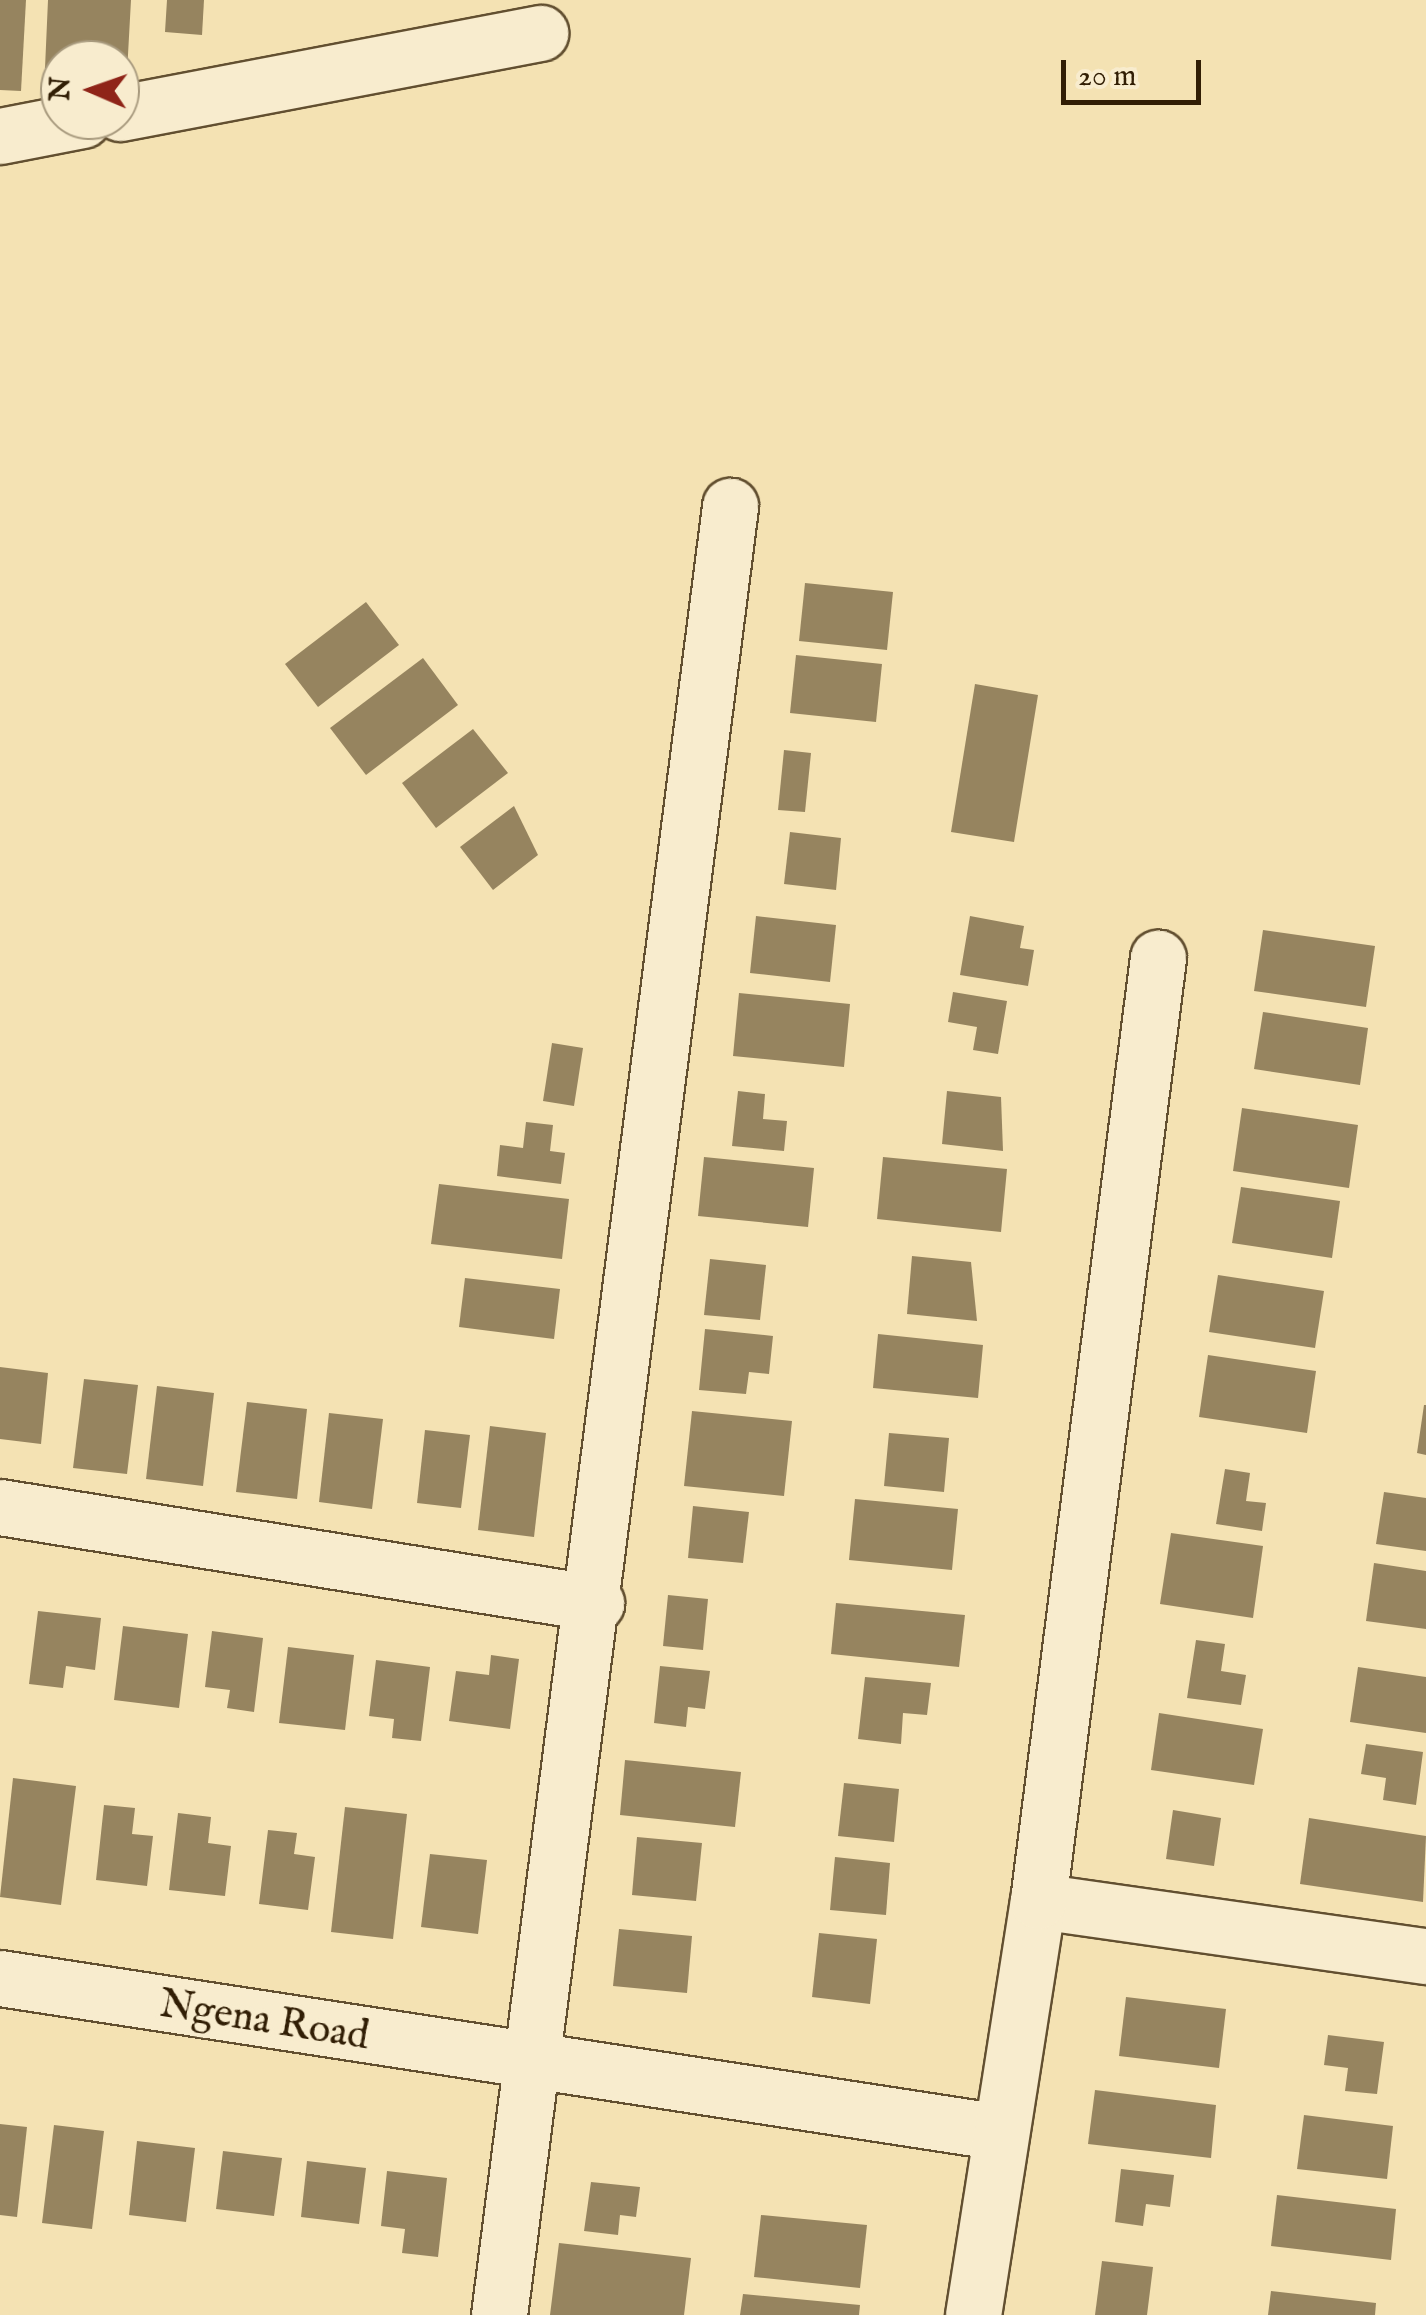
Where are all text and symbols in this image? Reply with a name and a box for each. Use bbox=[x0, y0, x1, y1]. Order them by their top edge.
north arrow bbox=[40, 40, 140, 140]
scale bar bbox=[1066, 40, 1206, 102]
text: 20 m bbox=[1078, 58, 1137, 96]
text: N bbox=[44, 76, 79, 102]
street label: Ngena Road bbox=[156, 1982, 372, 2062]

